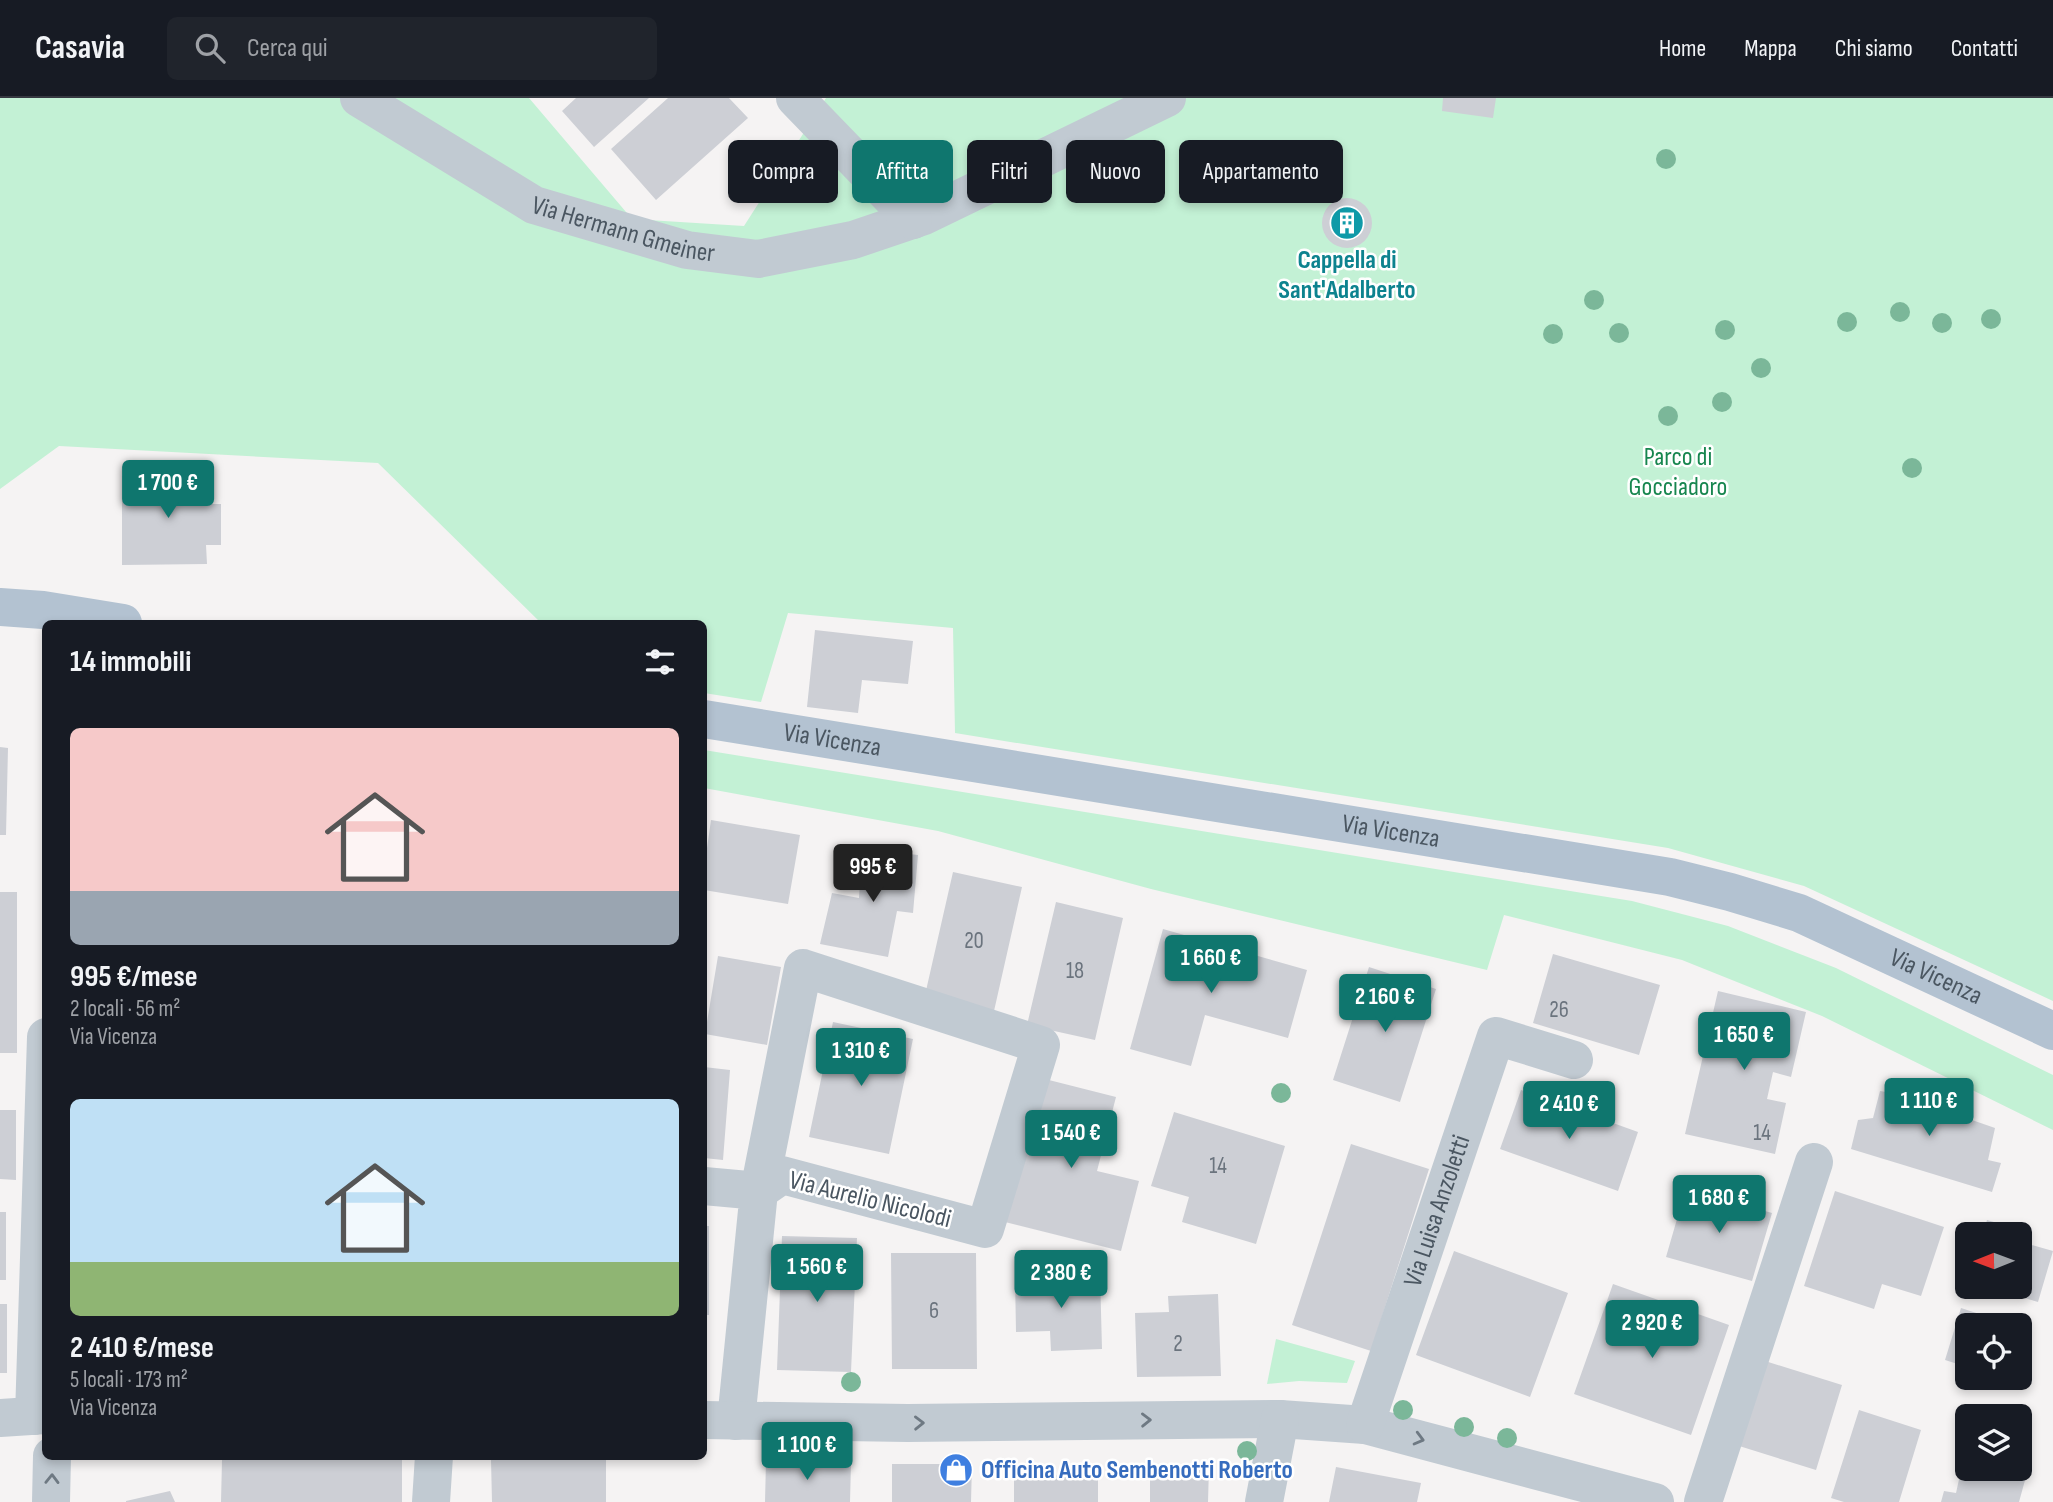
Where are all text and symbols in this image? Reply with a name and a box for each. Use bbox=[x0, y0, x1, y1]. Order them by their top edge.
search box bbox=[167, 17, 657, 80]
text: Casavia bbox=[35, 28, 125, 68]
icon: search bbox=[191, 29, 229, 67]
text: Cerca qui bbox=[247, 33, 328, 64]
text: Home bbox=[1659, 34, 1706, 63]
text: Mappa bbox=[1744, 34, 1797, 63]
text: Chi siamo bbox=[1835, 34, 1913, 63]
text: Contatti bbox=[1951, 34, 2018, 63]
chip: Compra bbox=[728, 140, 838, 203]
chip: Affitta bbox=[852, 140, 953, 203]
chip: Filtri bbox=[967, 140, 1052, 203]
chip: Nuovo bbox=[1066, 140, 1165, 203]
chip: Appartamento bbox=[1179, 140, 1343, 203]
street label: Via Hermann Gmeiner bbox=[528, 190, 717, 269]
building icon: Cappella di Sant'Adalberto bbox=[1328, 204, 1366, 242]
place label: Cappella di Sant'Adalberto bbox=[1278, 245, 1416, 306]
park label: Parco di Gocciadoro bbox=[1629, 442, 1727, 503]
pin: 1 700 € bbox=[103, 460, 233, 520]
text: 1 700 € bbox=[138, 469, 198, 497]
icon: filters bbox=[641, 643, 679, 681]
text: 14 immobili bbox=[70, 644, 191, 680]
street label: Via Vicenza bbox=[781, 717, 883, 763]
icon: home bbox=[312, 774, 438, 900]
street label: Via Vicenza bbox=[1340, 808, 1442, 855]
pin: 995 € bbox=[824, 844, 922, 904]
text: 995 € bbox=[849, 853, 897, 881]
house number: 20 bbox=[964, 927, 984, 955]
pin: 1 660 € bbox=[1146, 936, 1276, 995]
street label: Via Vicenza bbox=[1885, 942, 1987, 1012]
text: 1 660 € bbox=[1181, 944, 1241, 972]
house number: 18 bbox=[1066, 957, 1084, 985]
text: 995 €/mese bbox=[70, 959, 198, 995]
pin: 2 160 € bbox=[1320, 974, 1450, 1034]
text: 2 160 € bbox=[1355, 983, 1415, 1011]
text: 2 locali · 56 m² bbox=[70, 995, 181, 1023]
house number: 26 bbox=[1549, 996, 1569, 1024]
pin: 1 650 € bbox=[1679, 1012, 1809, 1072]
text: 1 650 € bbox=[1714, 1021, 1774, 1049]
text: Via Vicenza bbox=[70, 1023, 157, 1051]
pin: 1 310 € bbox=[796, 1028, 926, 1088]
text: 1 310 € bbox=[832, 1037, 890, 1065]
pin: 1 110 € bbox=[1864, 1079, 1994, 1138]
pin: 2 410 € bbox=[1504, 1082, 1634, 1141]
text: 1 110 € bbox=[1901, 1087, 1957, 1115]
text: 2 410 € bbox=[1539, 1090, 1599, 1118]
pin: 1 540 € bbox=[1006, 1110, 1136, 1170]
text: 1 540 € bbox=[1041, 1119, 1101, 1147]
house number: 14 bbox=[1753, 1119, 1771, 1147]
street label: Via Luisa Anzoletti bbox=[1397, 1131, 1477, 1291]
icon: home bbox=[312, 1145, 438, 1271]
house number: 14 bbox=[1209, 1152, 1227, 1180]
street label: Via Aurelio Nicolodi bbox=[786, 1165, 954, 1235]
pin: 1 680 € bbox=[1654, 1176, 1784, 1235]
text: 1 680 € bbox=[1689, 1184, 1749, 1212]
north arrow bbox=[1955, 1222, 2032, 1298]
map controls bbox=[1955, 1222, 2032, 1481]
pin: 1 560 € bbox=[752, 1244, 882, 1304]
pin: 2 380 € bbox=[996, 1250, 1126, 1310]
text: 1 560 € bbox=[787, 1253, 847, 1281]
text: 2 380 € bbox=[1030, 1259, 1092, 1287]
house number: 6 bbox=[929, 1297, 939, 1325]
pin: 2 920 € bbox=[1587, 1300, 1717, 1360]
text: 2 920 € bbox=[1622, 1309, 1682, 1337]
button: locate bbox=[1955, 1313, 2032, 1390]
text: 2 410 €/mese bbox=[70, 1330, 214, 1366]
house number: 2 bbox=[1173, 1330, 1183, 1358]
text: 5 locali · 173 m² bbox=[70, 1366, 188, 1394]
text: Via Vicenza bbox=[70, 1394, 157, 1422]
button: layers bbox=[1955, 1404, 2032, 1481]
one-way arrow bbox=[1141, 1412, 1152, 1428]
one-way arrow bbox=[914, 1415, 924, 1431]
pin: 1 100 € bbox=[742, 1422, 872, 1482]
text: 1 100 € bbox=[778, 1431, 836, 1459]
one-way arrow bbox=[1413, 1431, 1425, 1445]
shop icon: Officina Auto Sembenotti Roberto bbox=[937, 1451, 975, 1489]
place label: Officina Auto Sembenotti Roberto bbox=[981, 1455, 1293, 1486]
one-way arrow bbox=[44, 1473, 59, 1484]

